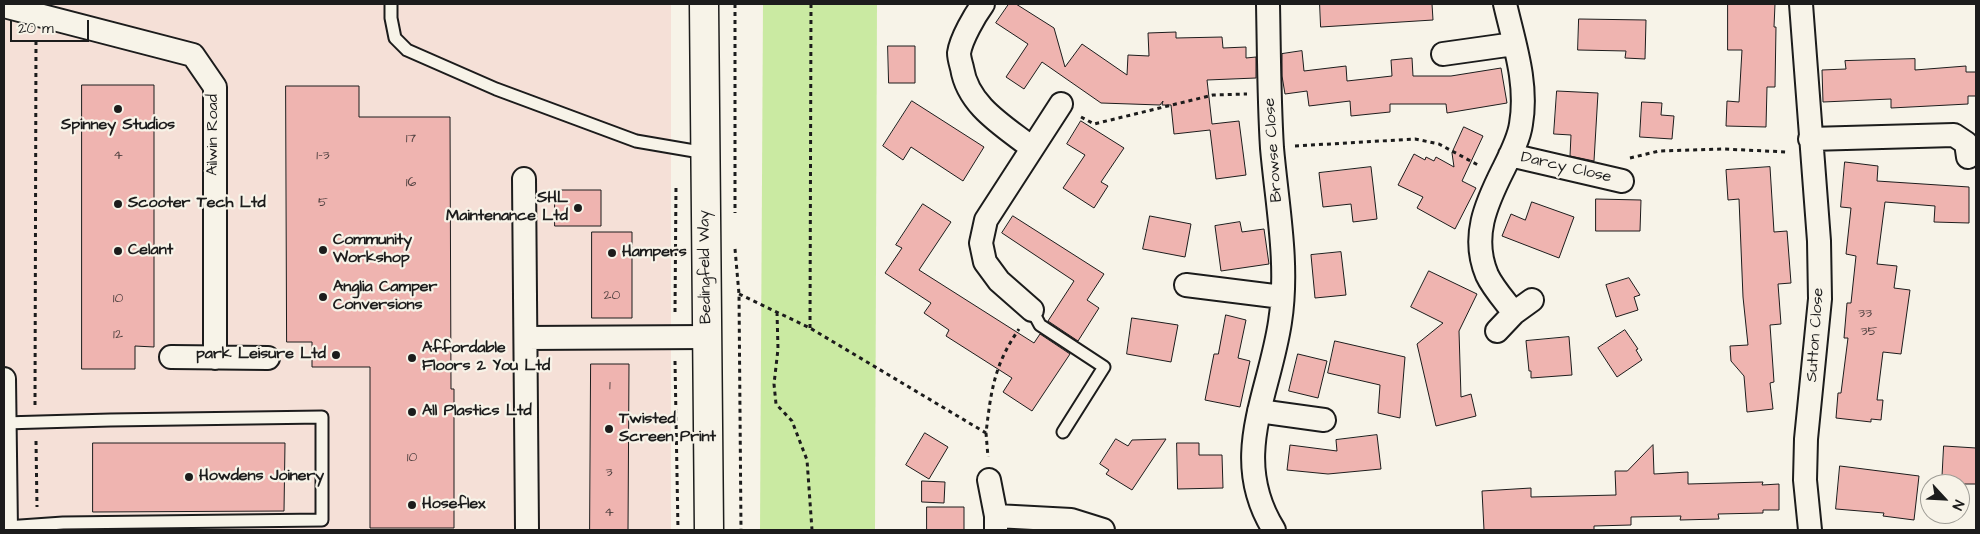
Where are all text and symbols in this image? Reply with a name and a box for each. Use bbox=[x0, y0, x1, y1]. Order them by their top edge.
scale bar bbox=[12, 10, 91, 42]
text: 20 m bbox=[18, 18, 54, 39]
street label: Ailwin Road bbox=[204, 94, 224, 176]
street label: Browse Close bbox=[1261, 97, 1287, 203]
marker: Spinney Studios bbox=[112, 103, 124, 115]
place label: Spinney Studios bbox=[61, 116, 175, 136]
house number: 17 bbox=[406, 131, 416, 147]
house number: 4 bbox=[113, 148, 123, 164]
house number: 1-3 bbox=[316, 148, 330, 164]
street label: Darcy Close bbox=[1519, 148, 1613, 188]
house number: 16 bbox=[406, 175, 416, 191]
place label: SHL Maintenance Ltd bbox=[446, 189, 568, 227]
place label: Scooter Tech Ltd bbox=[128, 194, 266, 214]
house number: 5 bbox=[318, 195, 328, 211]
marker: Scooter Tech Ltd bbox=[112, 198, 124, 210]
marker: SHL Maintenance Ltd bbox=[572, 202, 584, 214]
street label: Bedingfeld Way bbox=[695, 210, 717, 324]
place label: Community Workshop bbox=[333, 231, 412, 269]
place label: Celant bbox=[128, 241, 173, 261]
place label: Hampers bbox=[622, 243, 687, 263]
marker: Community Workshop bbox=[317, 244, 329, 256]
marker: Celant bbox=[112, 245, 124, 257]
marker: Hampers bbox=[606, 247, 618, 259]
place label: Anglia Camper Conversions bbox=[333, 278, 437, 316]
street label: Sutton Close bbox=[1803, 287, 1829, 383]
house number: 20 bbox=[604, 288, 620, 304]
house number: 10 bbox=[113, 291, 123, 307]
marker: Anglia Camper Conversions bbox=[317, 291, 329, 303]
house number: 33 bbox=[1858, 306, 1872, 322]
house number: 35 bbox=[1860, 324, 1878, 340]
house number: 12 bbox=[113, 327, 123, 343]
place label: Affordable Floors 2 You Ltd bbox=[422, 339, 550, 377]
place label: park Leisure Ltd bbox=[196, 345, 326, 365]
marker: park Leisure Ltd bbox=[330, 349, 342, 361]
marker: Affordable Floors 2 You Ltd bbox=[406, 352, 418, 364]
house number: 1 bbox=[609, 378, 611, 394]
place label: All Plastics Ltd bbox=[422, 402, 532, 422]
marker: All Plastics Ltd bbox=[406, 406, 418, 418]
place label: Twisted Screen Print bbox=[619, 410, 716, 448]
marker: Twisted Screen Print bbox=[603, 423, 615, 435]
house number: 10 bbox=[407, 450, 417, 466]
house number: 3 bbox=[605, 465, 613, 481]
place label: Howdens Joinery bbox=[199, 467, 324, 487]
marker: Howdens Joinery bbox=[183, 471, 195, 483]
north arrow bbox=[1920, 474, 1970, 524]
place label: Hoseflex bbox=[422, 495, 486, 515]
text: N bbox=[1947, 497, 1969, 513]
marker: Hoseflex bbox=[406, 499, 418, 511]
house number: 4 bbox=[604, 505, 614, 521]

